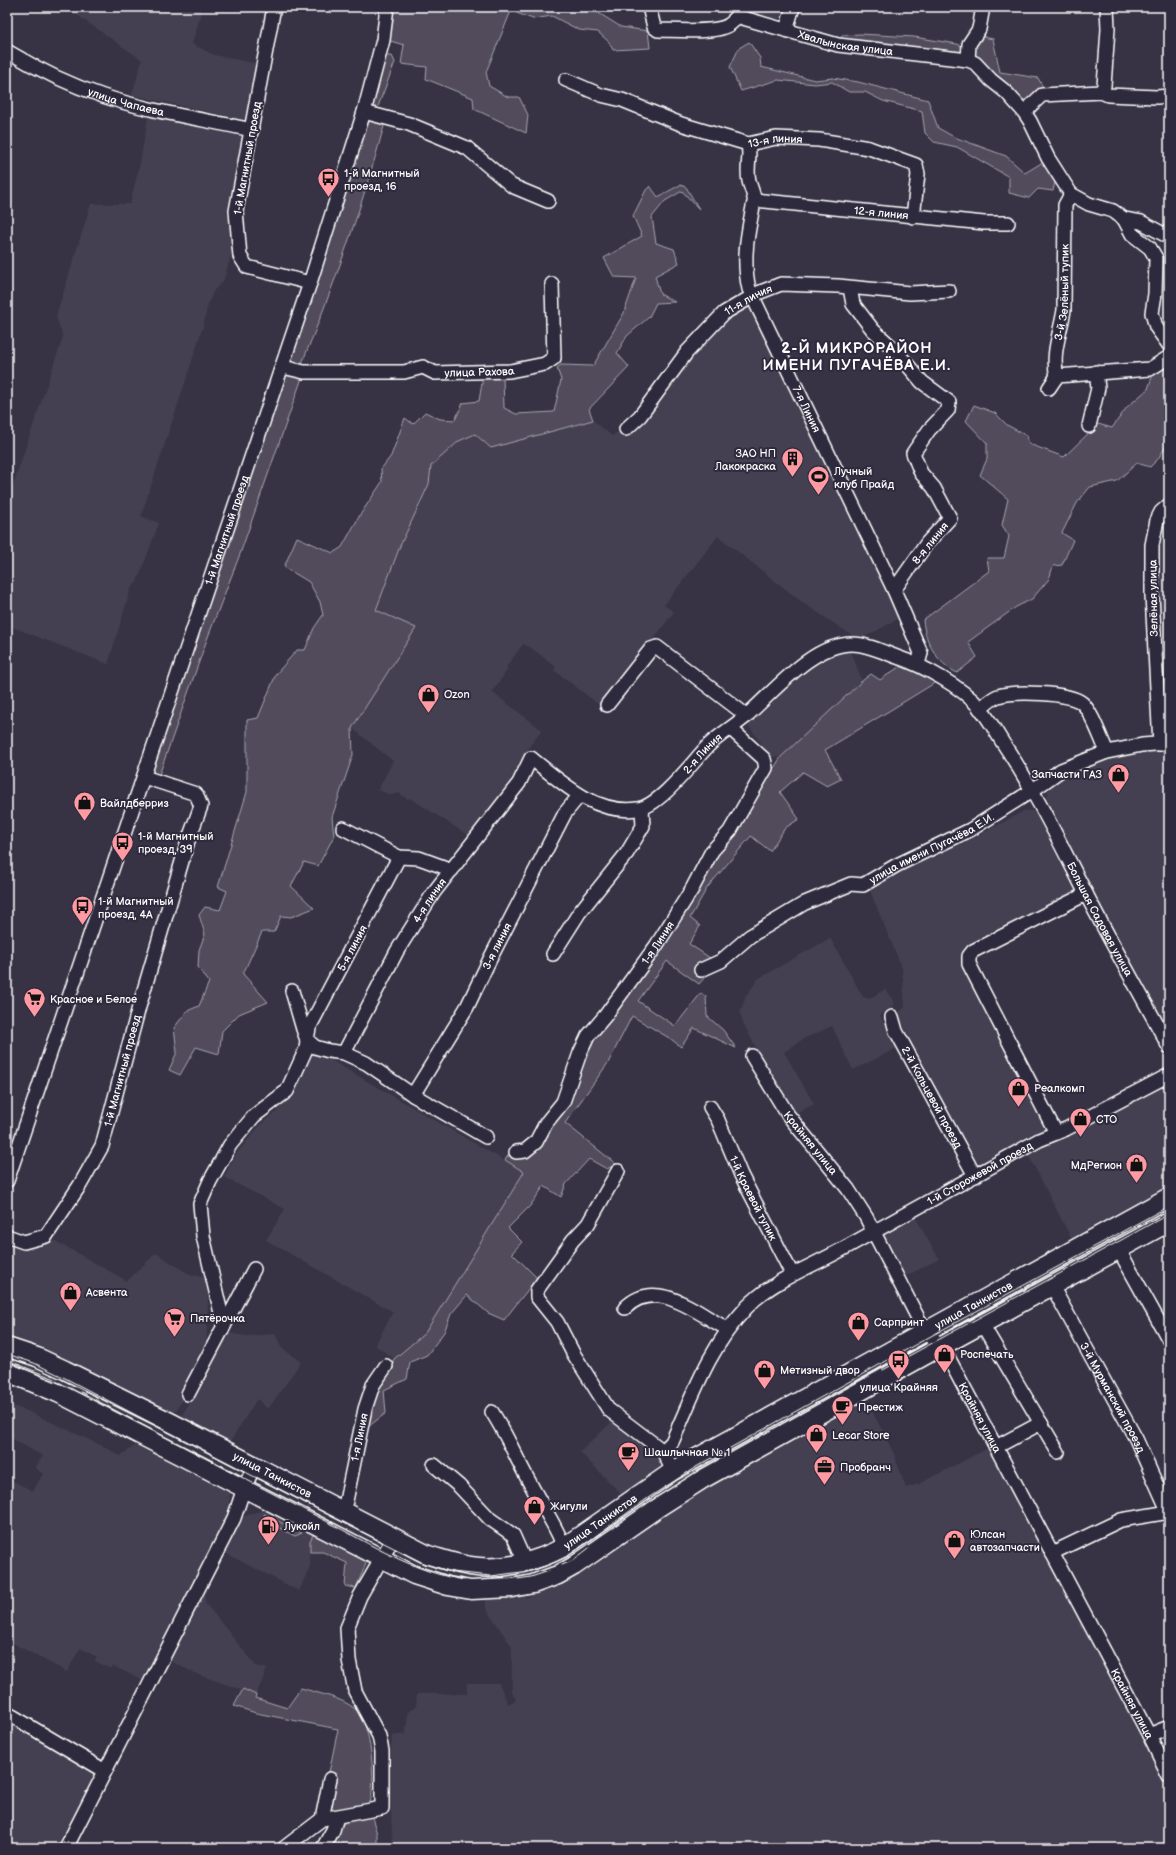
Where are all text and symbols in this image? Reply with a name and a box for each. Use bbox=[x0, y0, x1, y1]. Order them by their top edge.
street label: Хвалынская улица bbox=[796, 28, 894, 58]
street label: улица Чапаева bbox=[86, 85, 166, 119]
street label: 1-й Магнитный проезд bbox=[231, 100, 264, 216]
street label: 13-я линия bbox=[747, 132, 803, 151]
bus stop icon: 1-й Магнитный проезд, 16 bbox=[315, 166, 341, 199]
place label: 1-й Магнитный проезд, 16 bbox=[344, 167, 419, 193]
street label: 12-я линия bbox=[853, 204, 909, 222]
street label: 3-й Зелёный тупик bbox=[1052, 244, 1072, 342]
street label: 11-я линия bbox=[722, 282, 774, 318]
district label: 2-Й МИКРОРАЙОН ИМЕНИ ПУГАЧЁВА Е.И. bbox=[763, 338, 951, 375]
street label: улица Рахова bbox=[444, 364, 516, 380]
street label: 7-я Линия bbox=[790, 384, 823, 435]
building icon: ЗАО НП Лакокраска bbox=[779, 446, 805, 479]
place label: ЗАО НП Лакокраска bbox=[714, 447, 776, 473]
sports icon: Лучный клуб Прайд bbox=[806, 464, 832, 497]
place label: Лучный клуб Прайд bbox=[833, 465, 894, 491]
street label: 1-й Магнитный проезд bbox=[203, 473, 252, 587]
street label: 8-я линия bbox=[909, 520, 951, 567]
street label: Зелёная улица bbox=[1146, 559, 1161, 637]
shop icon: Ozon bbox=[416, 681, 442, 714]
place label: Ozon bbox=[444, 688, 470, 701]
street label: 2-я Линия bbox=[681, 731, 725, 777]
shop icon: Запчасти ГАЗ bbox=[1105, 761, 1131, 794]
place label: Запчасти ГАЗ bbox=[1032, 768, 1103, 781]
shop icon: Вайлдберриз bbox=[71, 790, 97, 823]
place label: Вайлдберриз bbox=[100, 797, 169, 810]
street label: улица имени Пугачёва Е.И. bbox=[867, 811, 996, 887]
bus stop icon: 1-й Магнитный проезд, 39 bbox=[109, 829, 135, 862]
place label: 1-й Магнитный проезд, 39 bbox=[138, 830, 213, 856]
street label: Большая Садовая улица bbox=[1064, 860, 1135, 979]
street label: 4-я линия bbox=[410, 876, 449, 925]
bus stop icon: 1-й Магнитный проезд, 4А bbox=[70, 894, 96, 927]
place label: 1-й Магнитный проезд, 4А bbox=[98, 895, 173, 921]
street label: 1-я Линия bbox=[639, 919, 677, 967]
street label: 3-я линия bbox=[480, 921, 514, 972]
street label: 5-я линия bbox=[335, 923, 370, 973]
supermarket icon: Красное и Белое bbox=[22, 986, 48, 1019]
place label: Красное и Белое bbox=[50, 993, 137, 1006]
street label: 1-й Магнитный проезд bbox=[102, 1013, 144, 1128]
street label: 2-й Кольцевой проезд bbox=[899, 1044, 965, 1151]
shop icon: Реалкомп bbox=[1005, 1075, 1031, 1108]
place label: Реалкомп bbox=[1034, 1082, 1085, 1095]
shop icon: СТО bbox=[1068, 1106, 1094, 1139]
street label: Крайняя улица bbox=[781, 1109, 840, 1178]
place label: СТО bbox=[1096, 1113, 1117, 1126]
street label: 1-й Сторожевой проезд bbox=[925, 1139, 1035, 1208]
shop icon: МдРегион bbox=[1124, 1152, 1150, 1185]
street label: 1-й Краевой тупик bbox=[727, 1154, 780, 1243]
place label: МдРегион bbox=[1071, 1159, 1122, 1172]
shop icon: Асвента bbox=[58, 1279, 84, 1312]
street label: улица Танкистов bbox=[933, 1279, 1015, 1332]
place label: Асвента bbox=[85, 1286, 128, 1299]
supermarket icon: Пятёрочка bbox=[161, 1305, 187, 1338]
shop icon: Сарпринт bbox=[846, 1309, 872, 1342]
place label: Пятёрочка bbox=[190, 1312, 246, 1325]
place label: Сарпринт bbox=[874, 1316, 924, 1329]
street label: 3-й Мурманский проезд bbox=[1077, 1340, 1147, 1455]
shop icon: Роспечать bbox=[932, 1341, 958, 1374]
bus stop icon: улица Крайняя bbox=[886, 1348, 912, 1381]
place label: Роспечать bbox=[960, 1348, 1014, 1361]
shop icon: Метизный двор bbox=[752, 1357, 778, 1390]
place label: Метизный двор bbox=[780, 1364, 860, 1377]
street label: Крайняя улица bbox=[956, 1380, 1004, 1456]
place label: улица Крайняя bbox=[860, 1381, 938, 1394]
cafe icon: Престиж bbox=[829, 1394, 855, 1427]
place label: Престиж bbox=[858, 1401, 903, 1414]
street label: 1-я Линия bbox=[348, 1412, 371, 1463]
shop icon: Lecar Store bbox=[804, 1422, 830, 1455]
place label: Lecar Store bbox=[832, 1429, 890, 1442]
cafe icon: Шашлычная № 1 bbox=[616, 1439, 642, 1472]
place label: Шашлычная № 1 bbox=[644, 1446, 730, 1459]
street label: улица Танкистов bbox=[231, 1450, 314, 1501]
office icon: Пробранч bbox=[812, 1454, 838, 1487]
place label: Пробранч bbox=[840, 1461, 891, 1474]
street label: улица Танкистов bbox=[561, 1492, 640, 1552]
shop icon: Жигули bbox=[522, 1493, 548, 1526]
place label: Жигули bbox=[550, 1500, 588, 1513]
fuel station icon: Лукойл bbox=[255, 1513, 281, 1546]
place label: Лукойл bbox=[283, 1520, 320, 1533]
shop icon: Юлсан автозапчасти bbox=[942, 1527, 968, 1560]
place label: Юлсан автозапчасти bbox=[970, 1528, 1040, 1554]
street label: Крайняя улица bbox=[1108, 1666, 1156, 1742]

